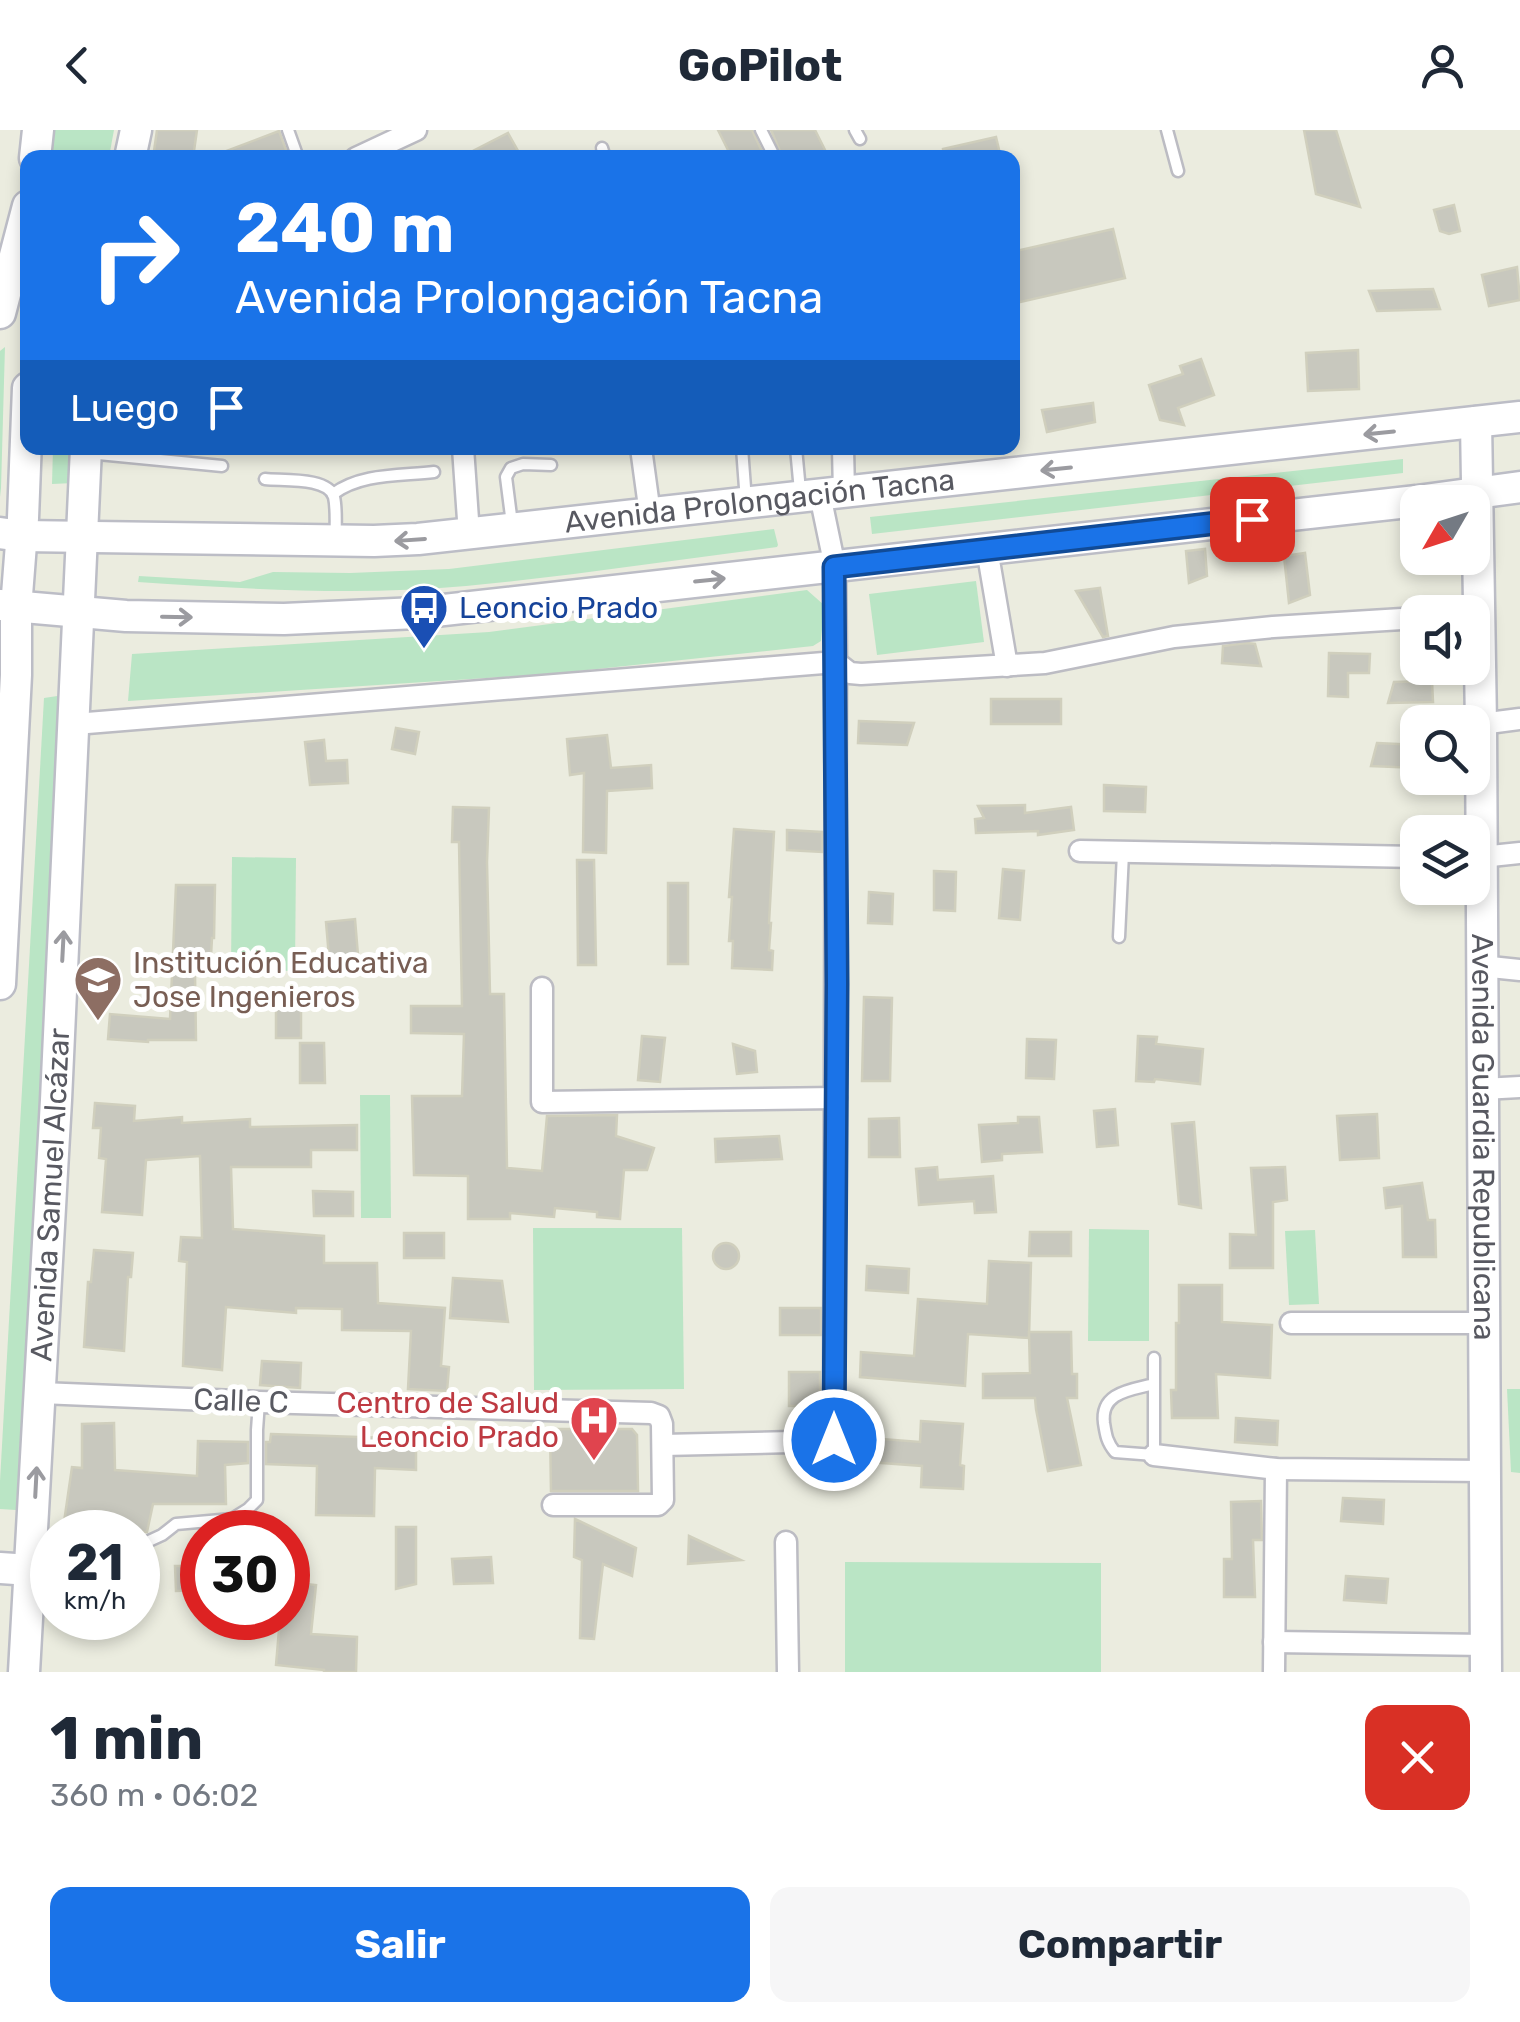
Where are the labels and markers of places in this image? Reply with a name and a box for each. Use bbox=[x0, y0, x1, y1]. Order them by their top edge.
pin bbox=[1210, 477, 1295, 562]
bus stop icon: Leoncio Prado bbox=[398, 582, 450, 650]
place label: Leoncio Prado bbox=[459, 590, 658, 626]
place label: Institución Educativa Jose Ingenieros bbox=[133, 945, 428, 1015]
school or university icon: Institución Educativa Jose Ingenieros bbox=[72, 954, 124, 1022]
place label: Centro de Salud Leoncio Prado bbox=[336, 1385, 559, 1455]
hospital icon: Centro de Salud Leoncio Prado bbox=[568, 1394, 620, 1462]

